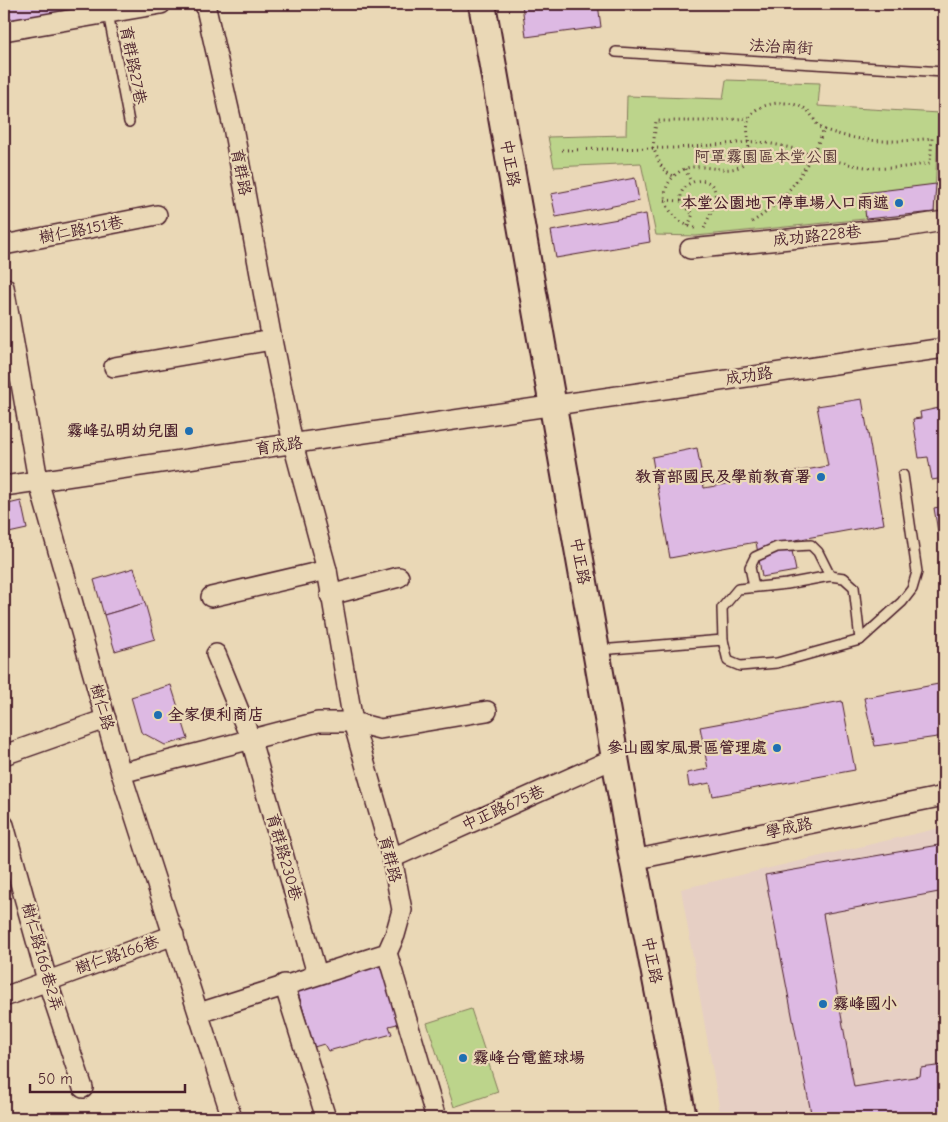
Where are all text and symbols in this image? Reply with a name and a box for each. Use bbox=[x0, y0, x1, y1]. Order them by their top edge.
street label: 育群路27巷 bbox=[117, 24, 149, 106]
street label: 法治南街 bbox=[749, 36, 813, 58]
street label: 中正路 bbox=[497, 138, 523, 188]
street label: 育群路 bbox=[228, 147, 254, 197]
park label: 阿罩霧園區本堂公園 bbox=[694, 148, 838, 166]
place label: 本堂公園地下停車場入口雨遮 bbox=[681, 194, 889, 212]
marker: 本堂公園地下停車場入口雨遮 bbox=[893, 197, 905, 209]
street label: 樹仁路151巷 bbox=[37, 213, 125, 247]
street label: 成功路228巷 bbox=[772, 222, 862, 250]
street label: 成功路 bbox=[724, 364, 774, 388]
place label: 霧峰弘明幼兒園 bbox=[67, 422, 179, 440]
marker: 霧峰弘明幼兒園 bbox=[183, 425, 195, 437]
street label: 育成路 bbox=[254, 434, 304, 458]
place label: 教育部國民及學前教育署 bbox=[635, 468, 811, 486]
marker: 教育部國民及學前教育署 bbox=[815, 471, 827, 483]
street label: 中正路 bbox=[567, 536, 593, 586]
street label: 樹仁路 bbox=[87, 681, 117, 733]
place label: 全家便利商店 bbox=[168, 706, 264, 724]
marker: 全家便利商店 bbox=[152, 709, 164, 721]
place label: 參山國家風景區管理處 bbox=[607, 739, 767, 757]
marker: 參山國家風景區管理處 bbox=[771, 742, 783, 754]
street label: 中正路675巷 bbox=[459, 782, 547, 834]
street label: 育群路230巷 bbox=[263, 811, 305, 903]
street label: 學成路 bbox=[764, 814, 814, 842]
street label: 育群路 bbox=[375, 834, 405, 884]
street label: 樹仁路166巷2弄 bbox=[18, 901, 66, 1013]
street label: 樹仁路166巷 bbox=[73, 932, 161, 978]
street label: 中正路 bbox=[639, 935, 665, 985]
place label: 霧峰國小 bbox=[833, 995, 897, 1013]
marker: 霧峰國小 bbox=[817, 998, 829, 1010]
place label: 霧峰台電籃球場 bbox=[473, 1049, 585, 1067]
marker: 霧峰台電籃球場 bbox=[457, 1052, 469, 1064]
scale bar bbox=[30, 1062, 185, 1094]
text: 50 m bbox=[38, 1070, 73, 1088]

